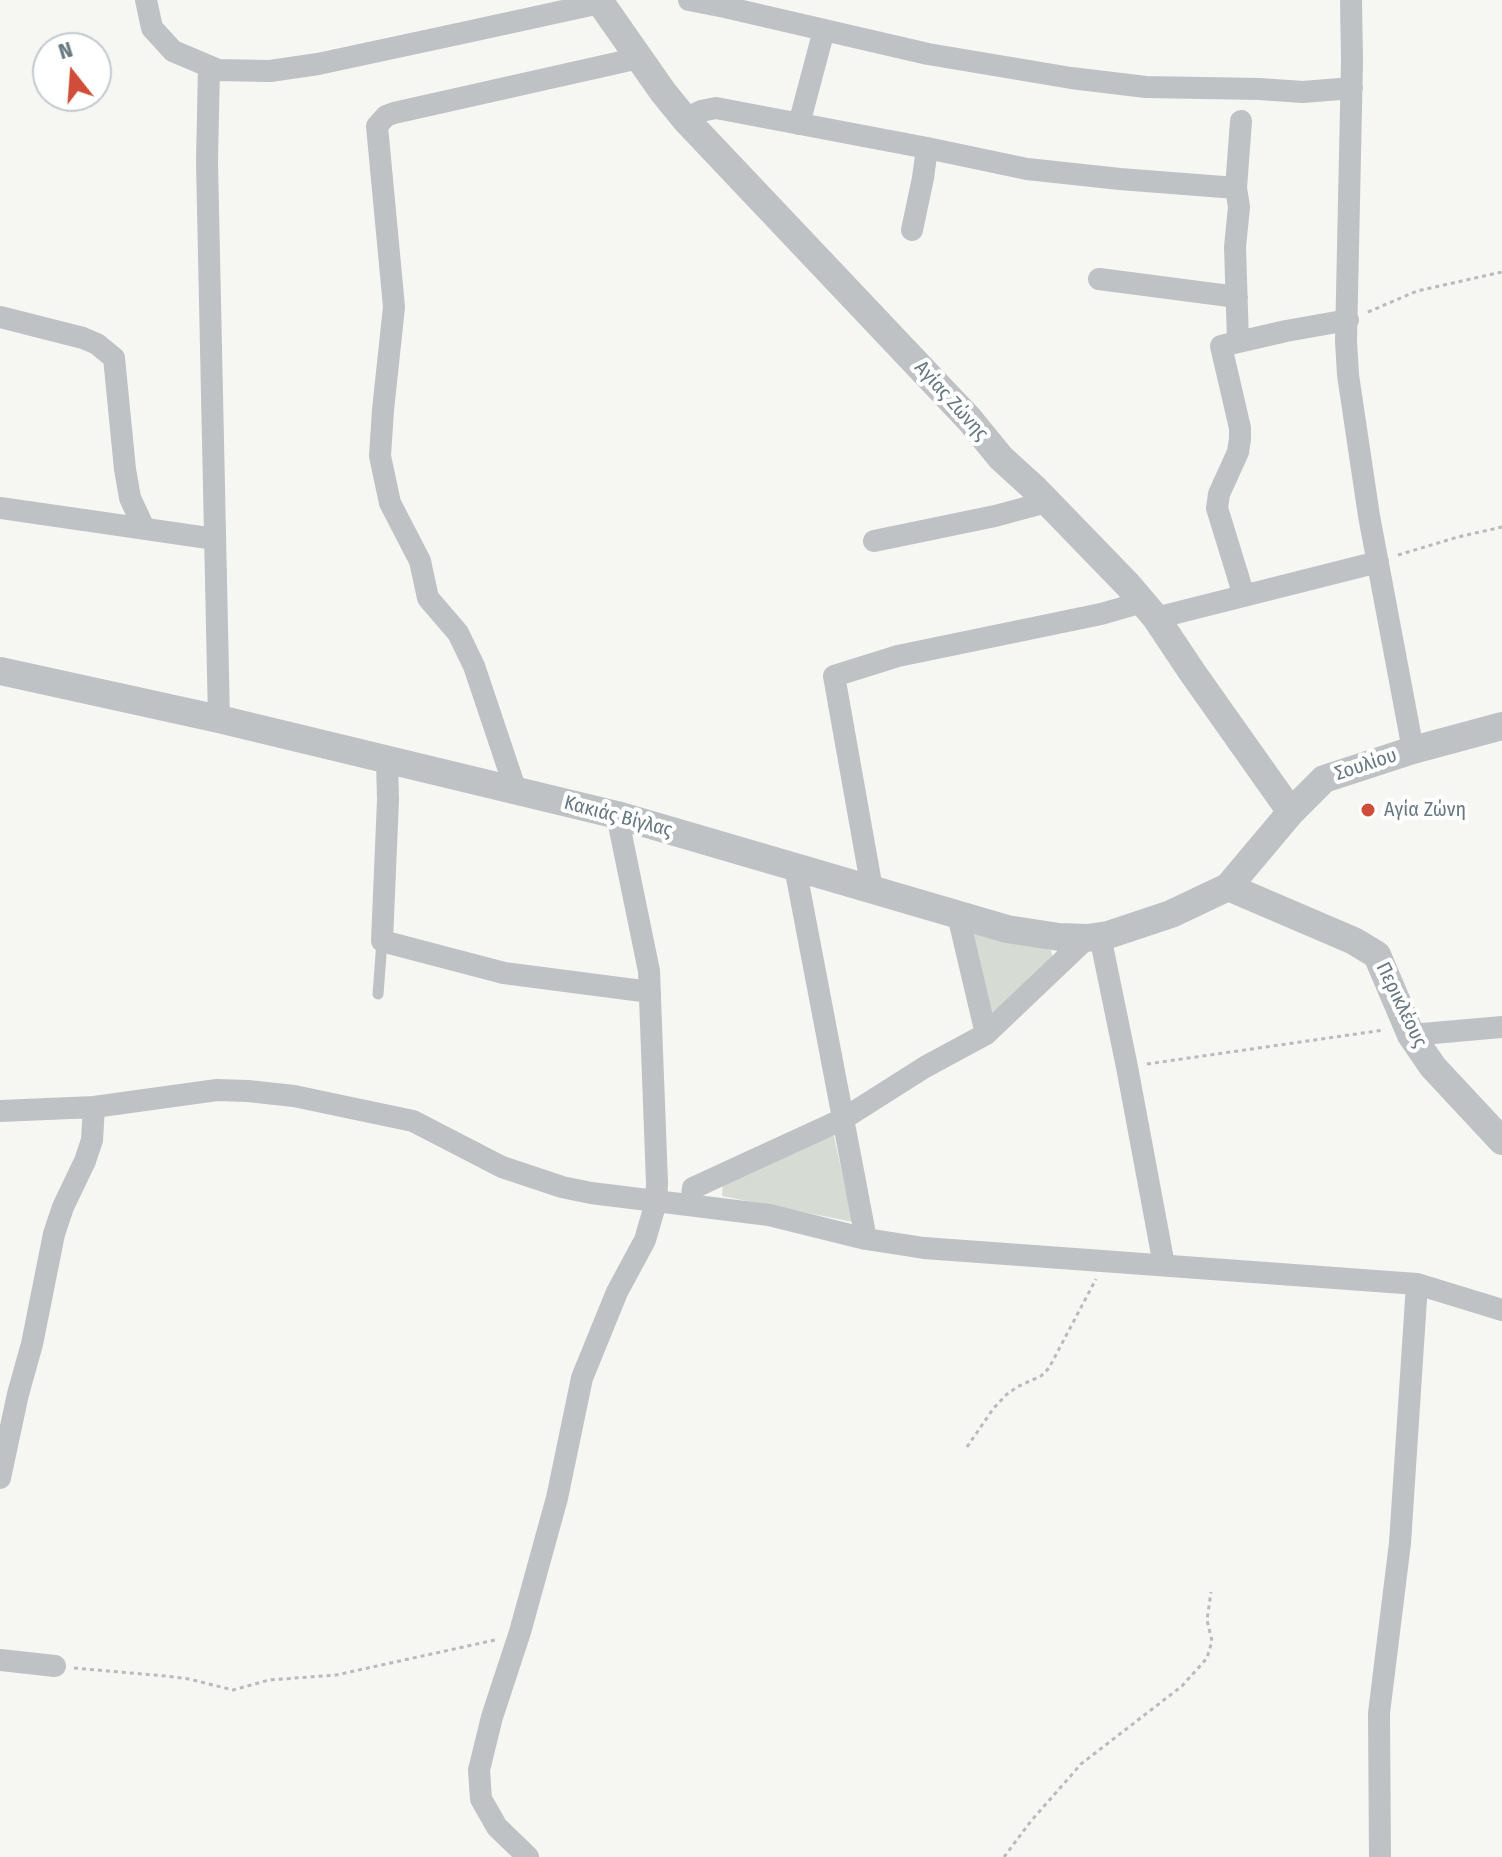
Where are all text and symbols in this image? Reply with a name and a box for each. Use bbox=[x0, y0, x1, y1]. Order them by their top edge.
north arrow bbox=[32, 32, 112, 112]
text: N bbox=[55, 36, 76, 65]
street label: Αγίας Ζώνης bbox=[909, 356, 993, 446]
street label: Σουλίου bbox=[1332, 744, 1400, 786]
street label: Κακιάς Βίγλας bbox=[561, 791, 675, 843]
place label: Αγία Ζώνη bbox=[1384, 798, 1466, 822]
marker: Αγία Ζώνη bbox=[1359, 801, 1377, 819]
street label: Περικλέους bbox=[1370, 959, 1432, 1051]

